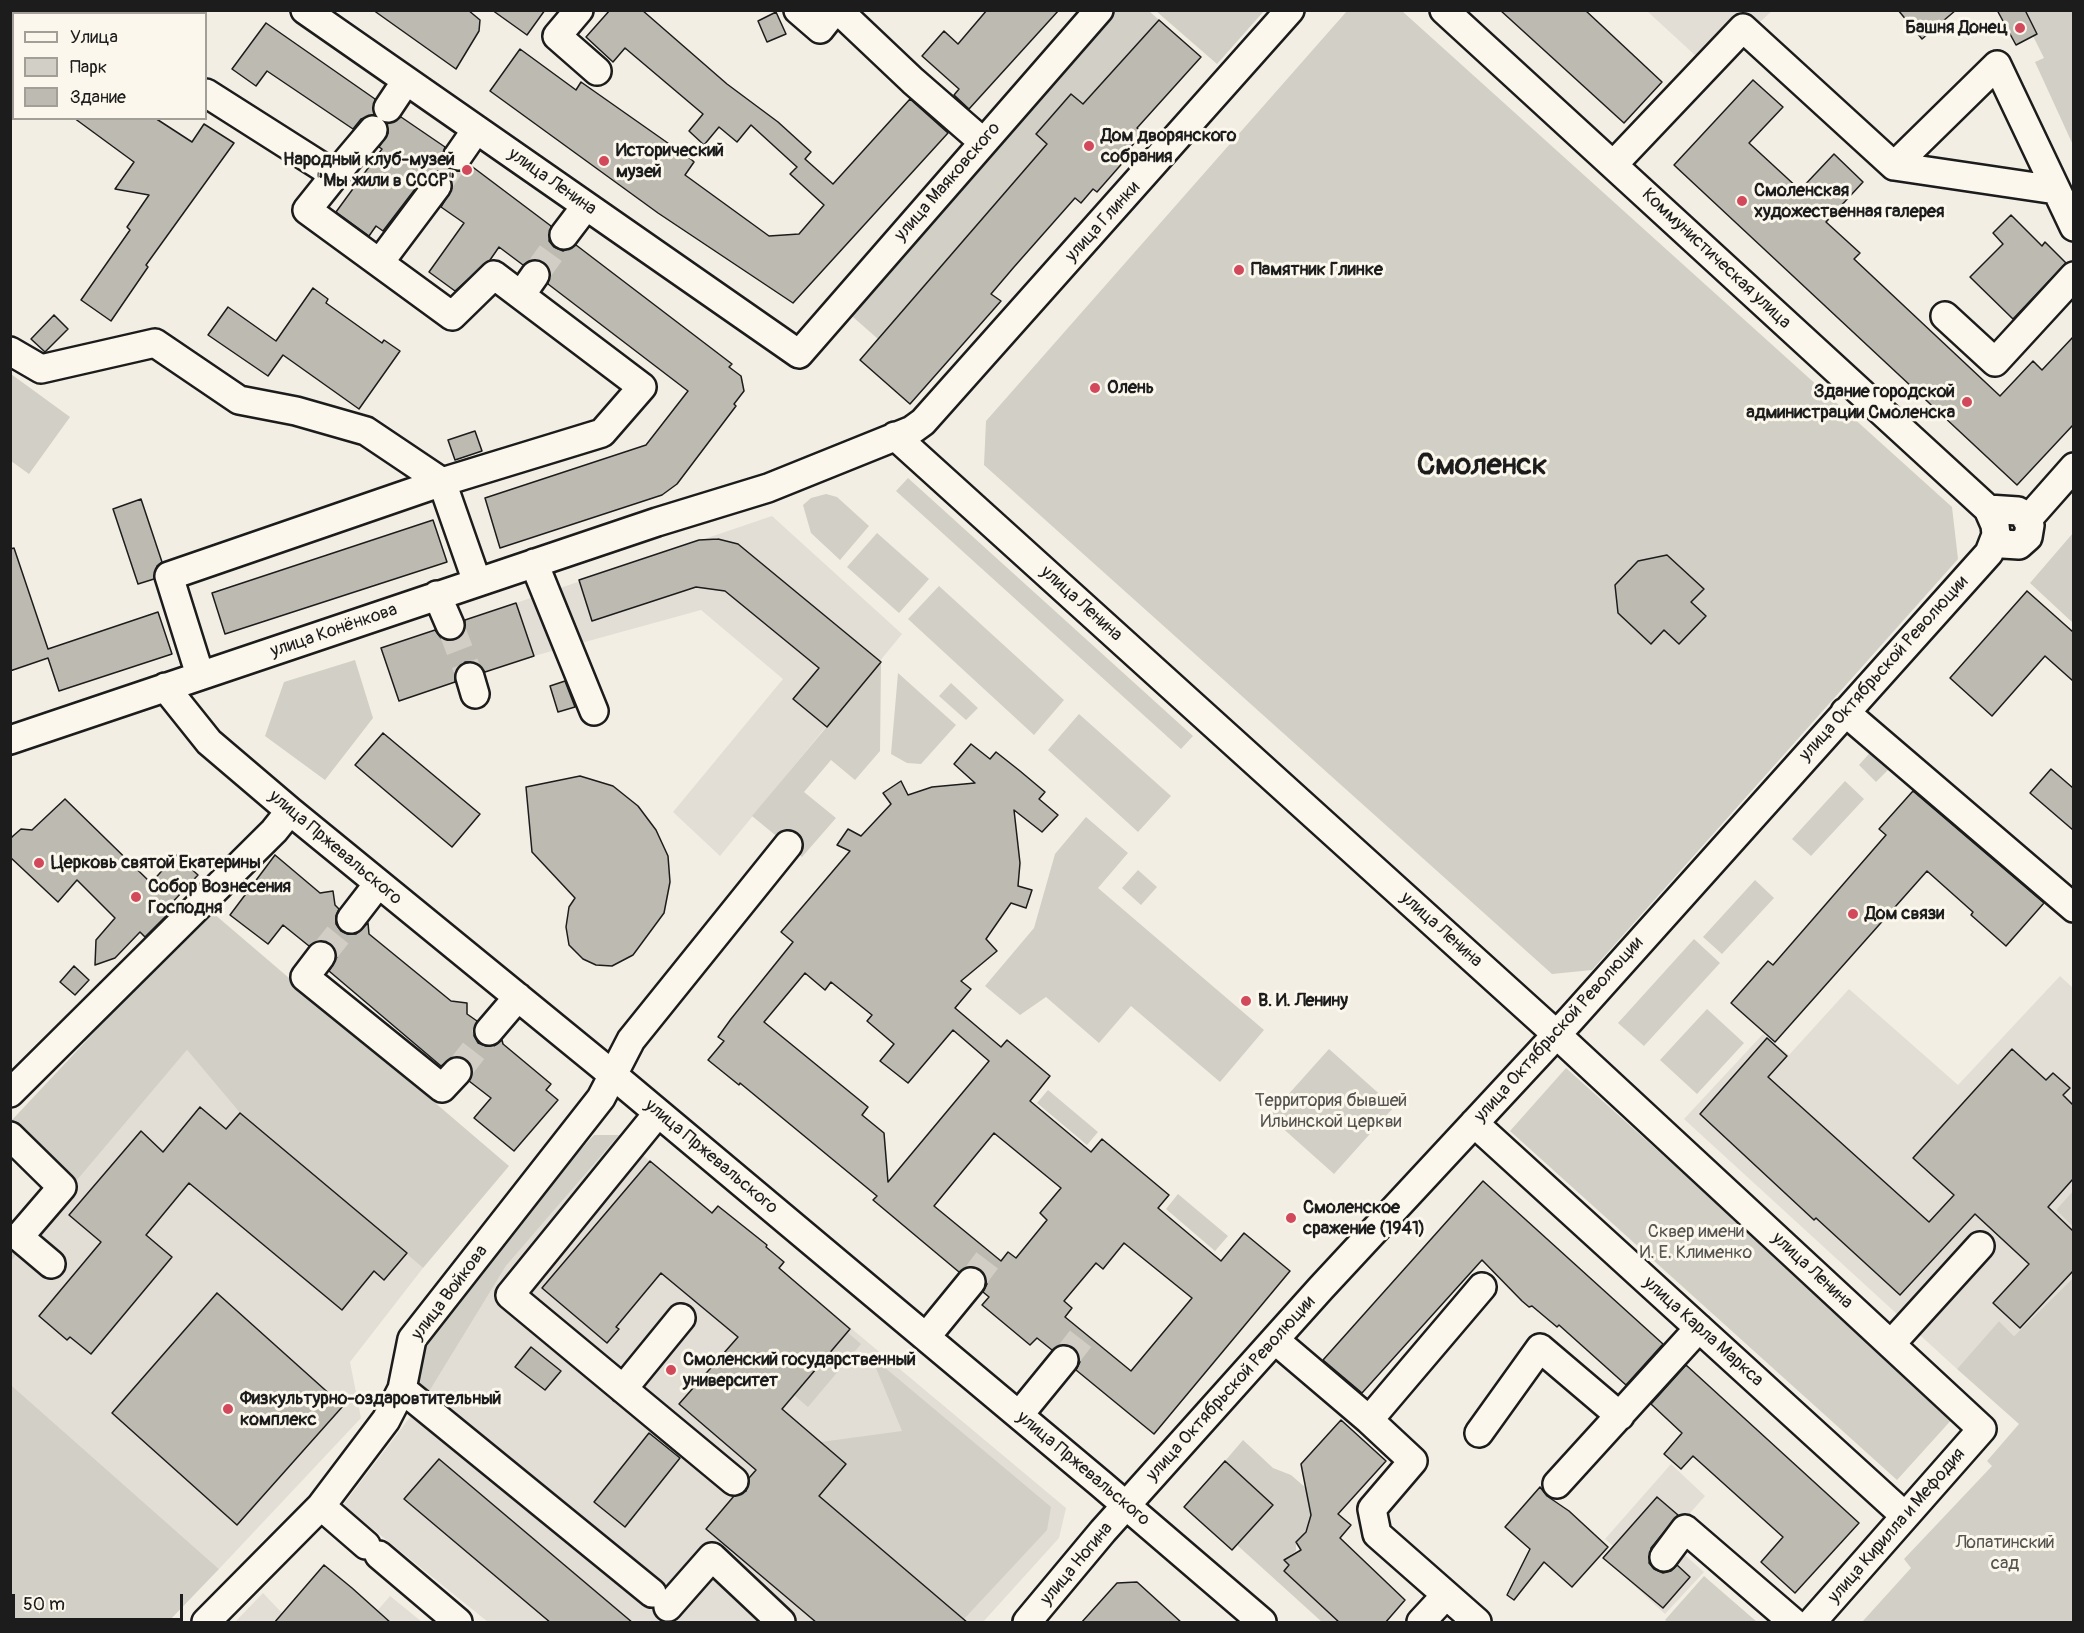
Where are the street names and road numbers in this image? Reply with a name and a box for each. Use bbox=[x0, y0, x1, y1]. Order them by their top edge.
street label: улица Маяковского bbox=[891, 118, 1005, 246]
street label: улица Ленина bbox=[504, 144, 600, 220]
street label: улица Глинки bbox=[1061, 177, 1145, 267]
street label: Коммунистическая улица bbox=[1637, 184, 1795, 334]
street label: улица Ленина bbox=[1036, 562, 1126, 646]
street label: улица Октябрьской Революции bbox=[1795, 572, 1973, 766]
street label: улица Конёнкова bbox=[268, 599, 400, 663]
street label: улица Пржевальского bbox=[264, 786, 406, 910]
street label: улица Ленина bbox=[1396, 888, 1486, 972]
street label: улица Октябрьской Революции bbox=[1470, 933, 1648, 1127]
street label: улица Пржевальского bbox=[640, 1095, 782, 1219]
street label: улица Ленина bbox=[1767, 1228, 1857, 1314]
street label: улица Войкова bbox=[407, 1241, 493, 1345]
street label: улица Карла Маркса bbox=[1638, 1272, 1768, 1392]
street label: улица Октябрьской Революции bbox=[1142, 1292, 1320, 1486]
street label: улица Пржевальского bbox=[1012, 1407, 1154, 1531]
street label: улица Кирилла и Мефодия bbox=[1824, 1444, 1970, 1608]
street label: улица Ногина bbox=[1036, 1518, 1118, 1610]

